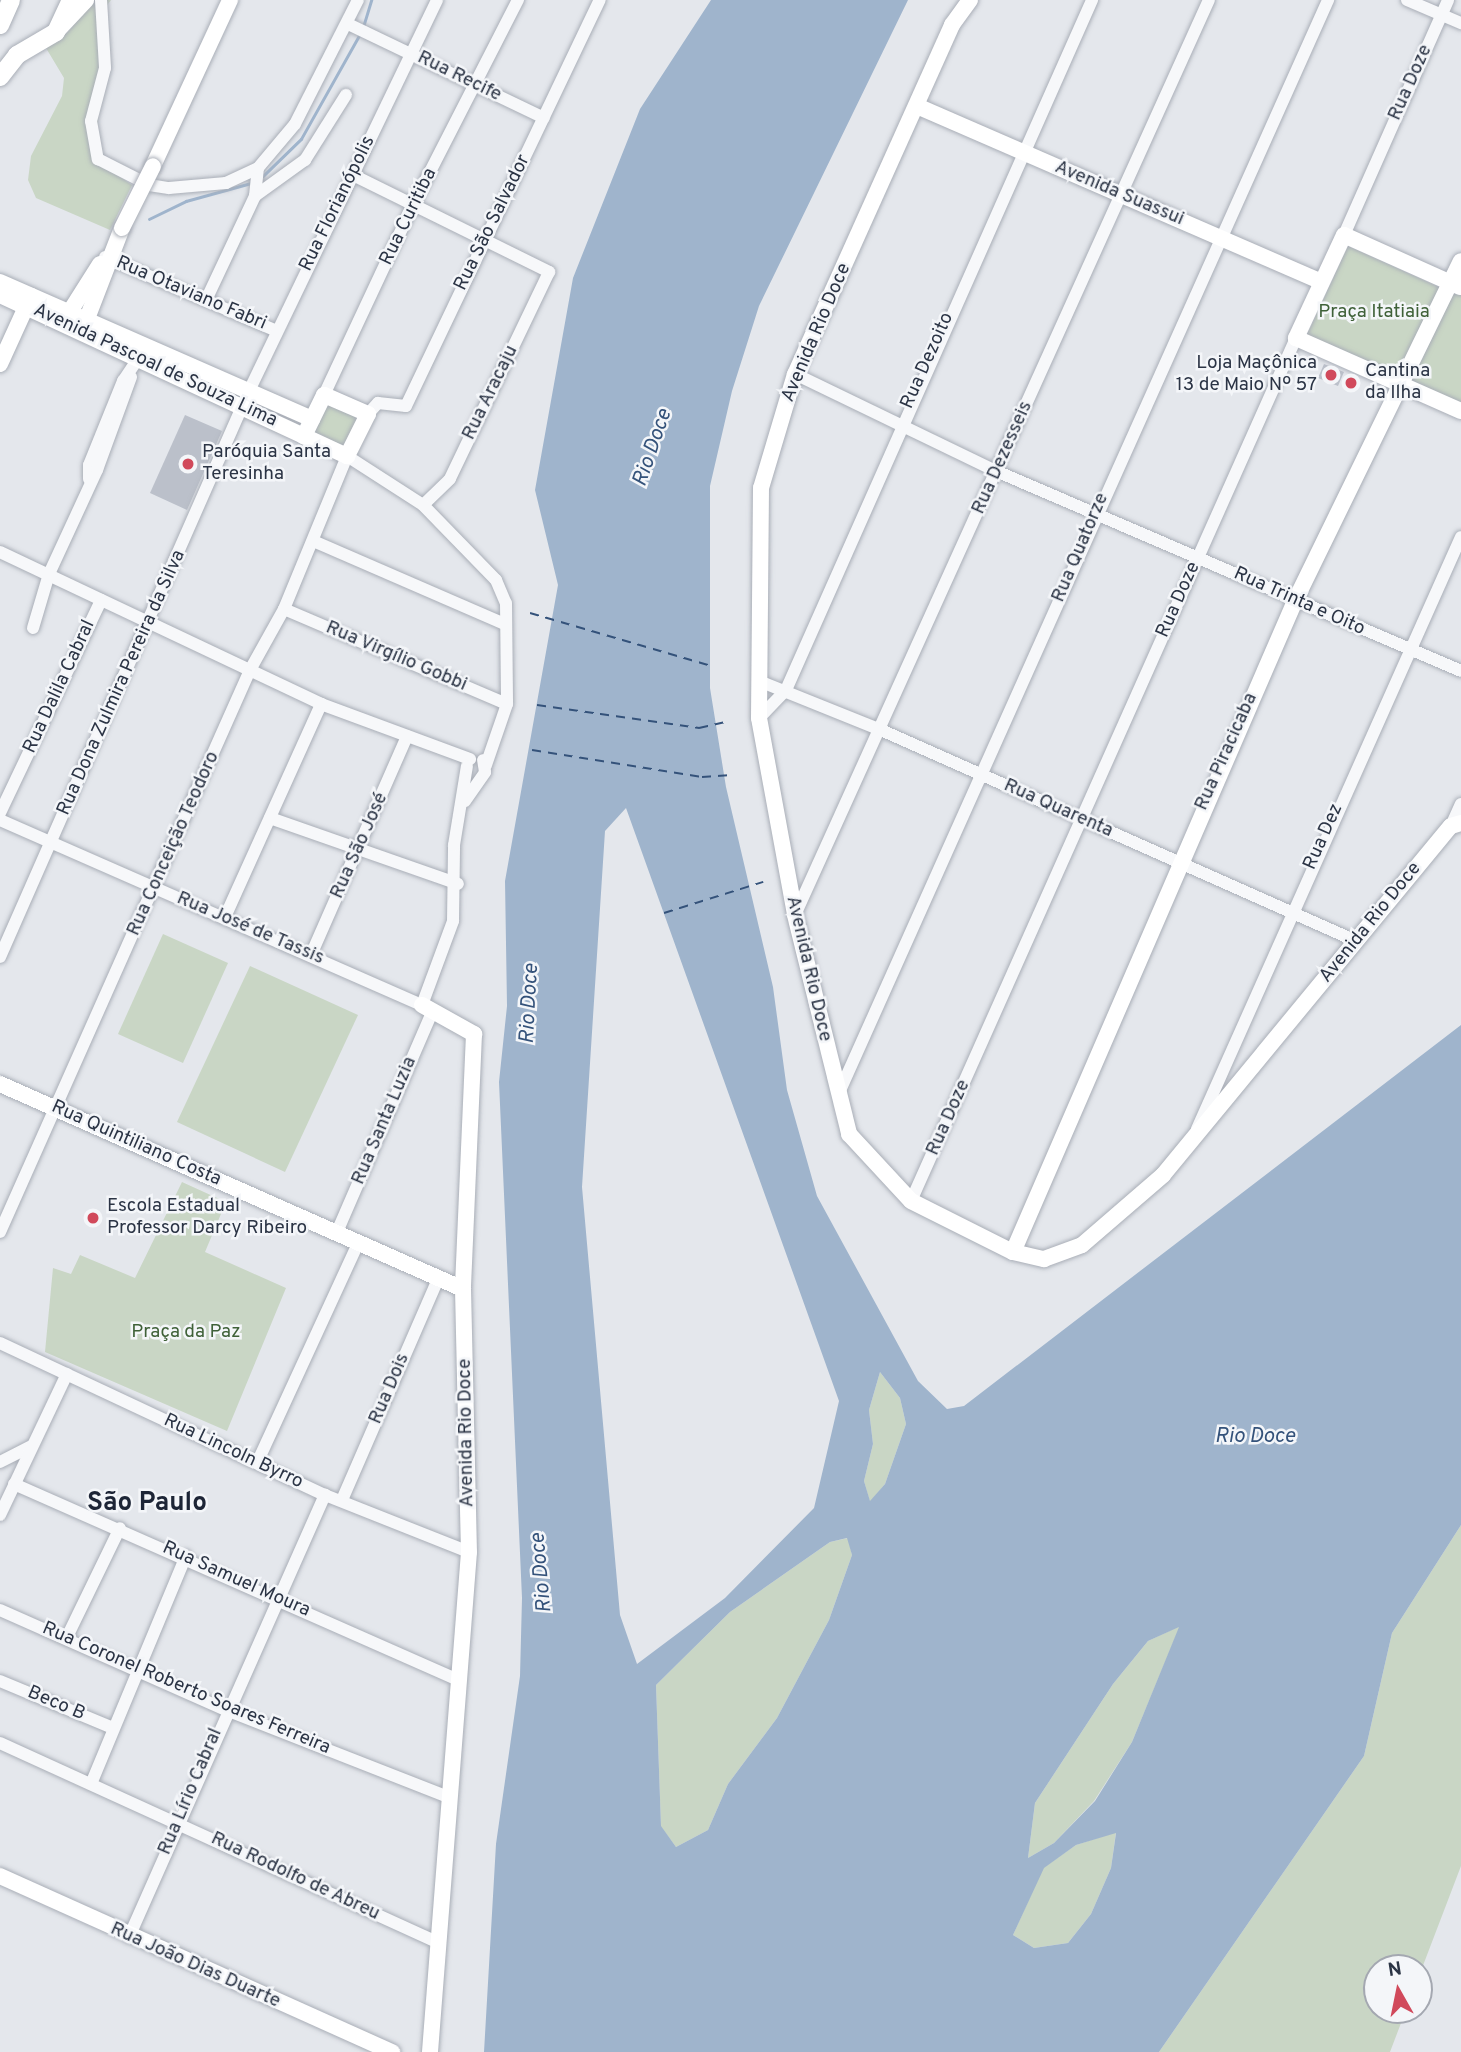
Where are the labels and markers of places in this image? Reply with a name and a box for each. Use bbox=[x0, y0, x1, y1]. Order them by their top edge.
place label: Loja Maçônica 13 de Maio Nº 57 bbox=[1176, 353, 1317, 397]
place label: Cantina da Ilha bbox=[1365, 361, 1430, 405]
marker: Loja Maçônica 13 de Maio Nº 57 bbox=[1323, 367, 1339, 383]
marker: Cantina da Ilha bbox=[1343, 375, 1359, 391]
place label: Paróquia Santa Teresinha bbox=[202, 442, 331, 486]
marker: Paróquia Santa Teresinha bbox=[180, 456, 196, 472]
place label: Escola Estadual Professor Darcy Ribeiro bbox=[107, 1196, 307, 1240]
marker: Escola Estadual Professor Darcy Ribeiro bbox=[85, 1210, 101, 1226]

